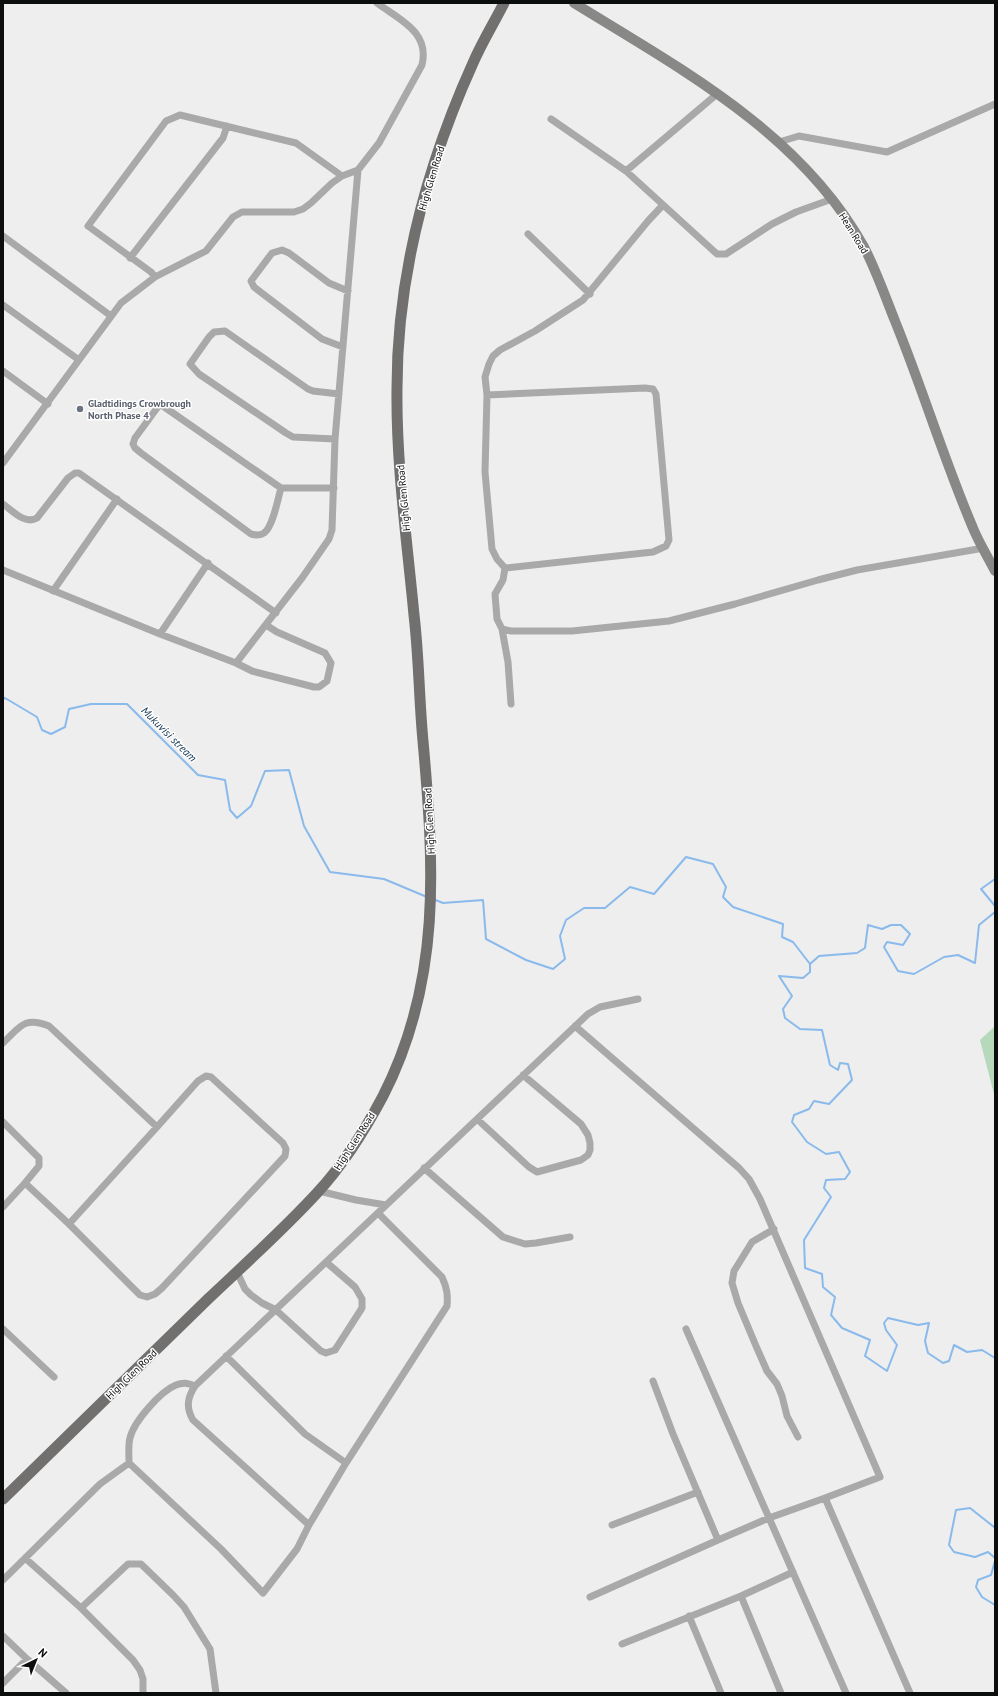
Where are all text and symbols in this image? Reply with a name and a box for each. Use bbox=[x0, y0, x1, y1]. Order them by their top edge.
street label: High Glen Road bbox=[416, 145, 447, 212]
street label: Hean Road bbox=[836, 210, 871, 256]
place label: Gladtidings Crowbrough North Phase 4 bbox=[88, 397, 191, 422]
marker: Gladtidings Crowbrough North Phase 4 bbox=[75, 404, 85, 414]
street label: High Glen Road bbox=[394, 464, 413, 532]
water label: Mukuvisi stream bbox=[138, 703, 200, 765]
street label: High Glen Road bbox=[421, 788, 438, 854]
street label: High Glen Road bbox=[331, 1110, 378, 1173]
street label: High Glen Road bbox=[103, 1347, 160, 1402]
north arrow bbox=[16, 1640, 56, 1680]
text: N bbox=[35, 1645, 50, 1660]

